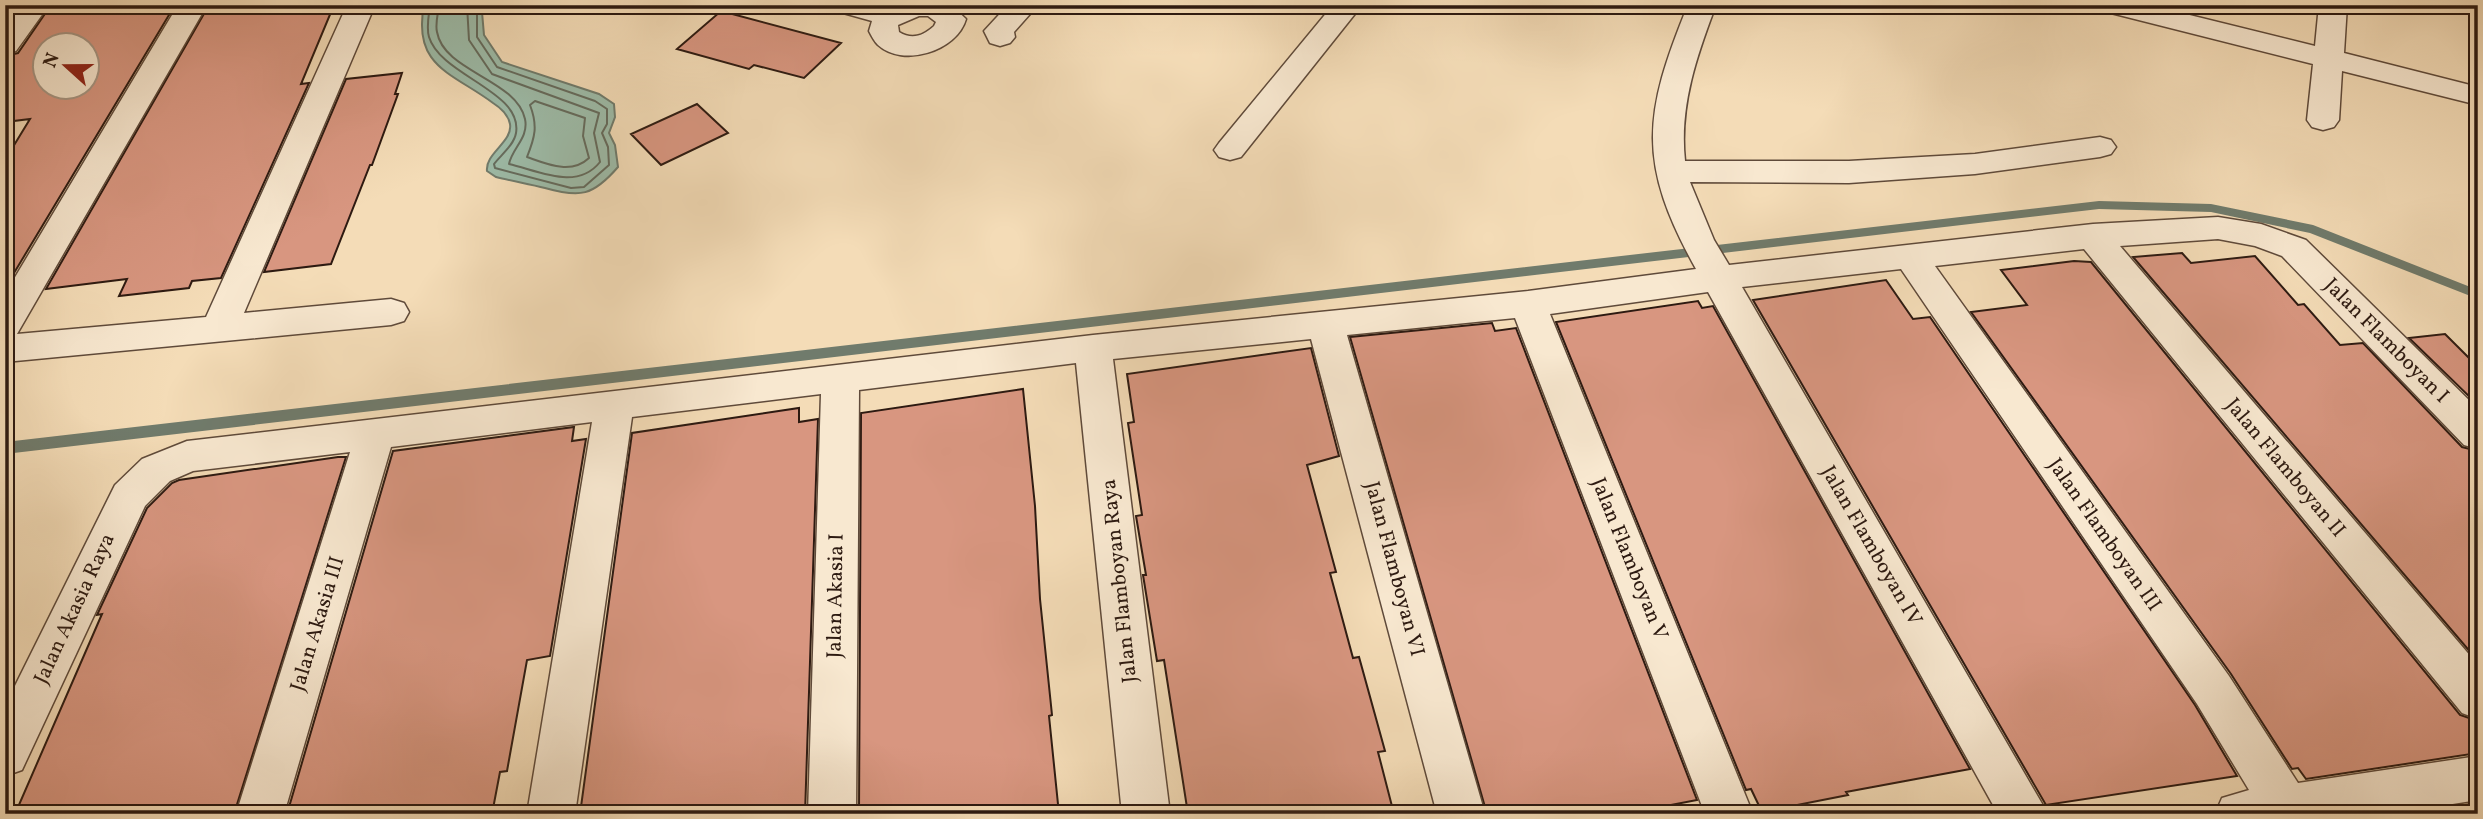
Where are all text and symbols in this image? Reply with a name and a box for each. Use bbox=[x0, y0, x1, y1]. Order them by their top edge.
north arrow bbox=[32, 32, 102, 102]
text: N bbox=[37, 49, 67, 72]
street label: Jalan Flamboyan I bbox=[2317, 272, 2455, 410]
street label: Jalan Flamboyan II bbox=[2218, 392, 2352, 544]
street label: Jalan Flamboyan III bbox=[2040, 452, 2168, 618]
street label: Jalan Flamboyan IV bbox=[1813, 460, 1929, 632]
street label: Jalan Flamboyan V bbox=[1583, 473, 1675, 645]
street label: Jalan Flamboyan Raya bbox=[1095, 478, 1145, 684]
street label: Jalan Flamboyan VI bbox=[1357, 478, 1431, 660]
street label: Jalan Akasia Raya bbox=[27, 529, 123, 689]
street label: Jalan Akasia I bbox=[820, 533, 852, 659]
street label: Jalan Akasia III bbox=[284, 553, 352, 695]

